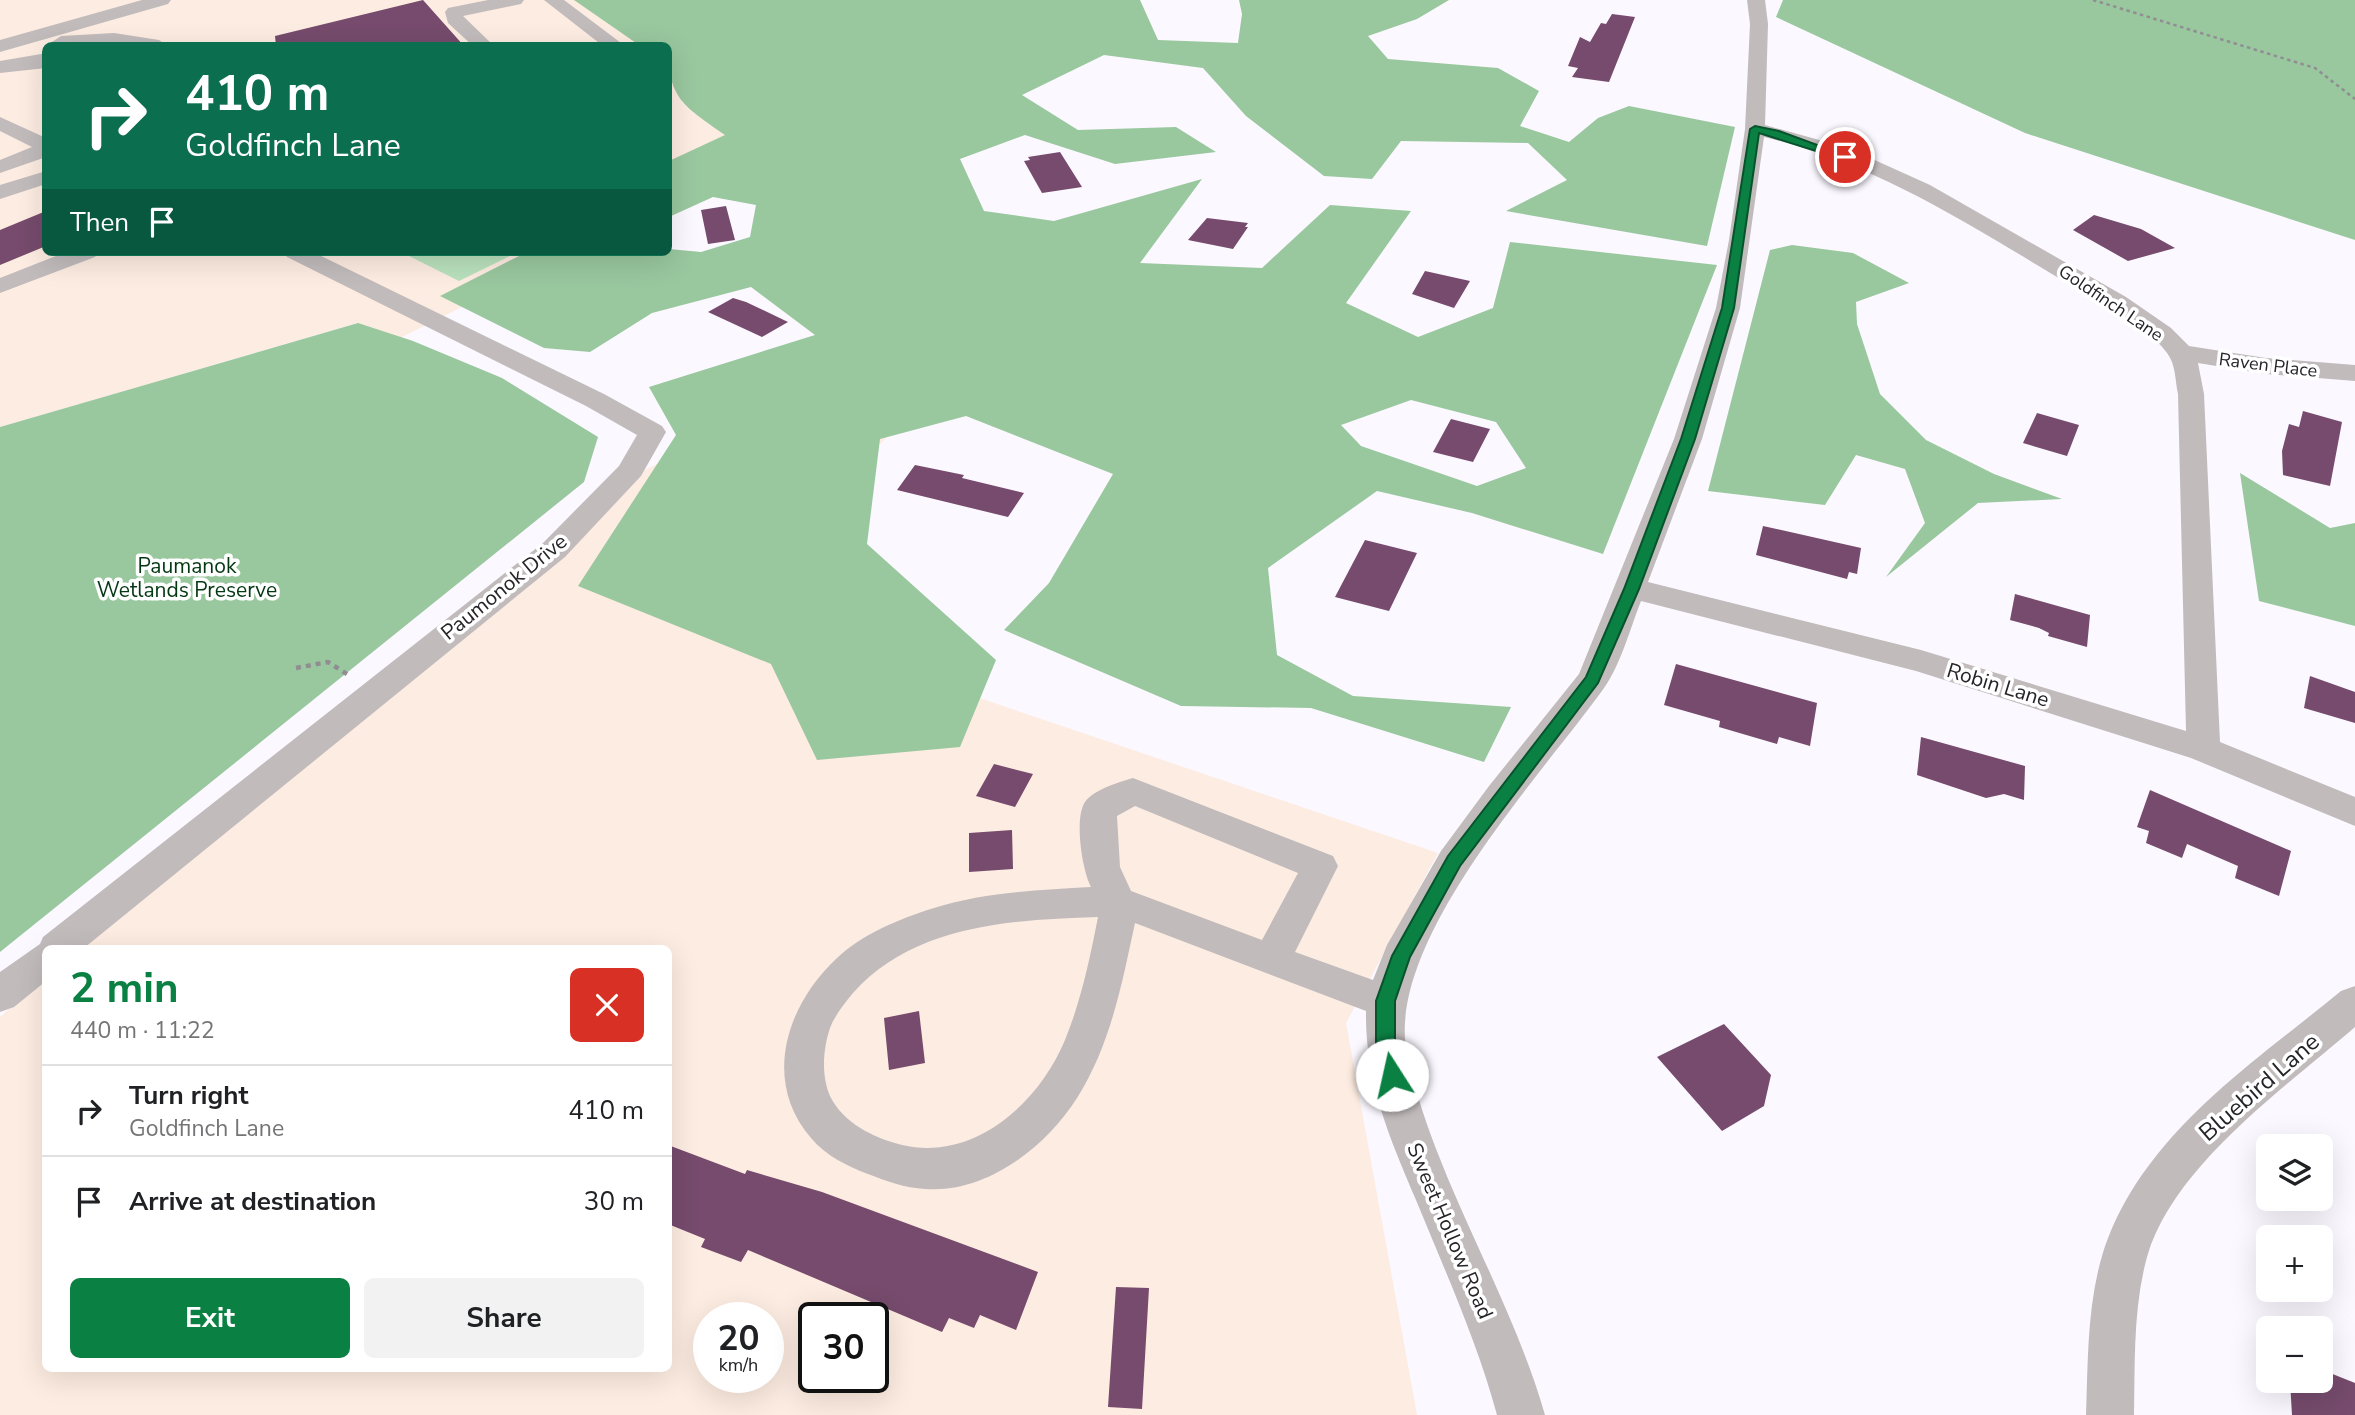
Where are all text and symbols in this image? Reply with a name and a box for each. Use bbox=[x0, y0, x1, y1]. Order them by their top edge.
text: 410 m bbox=[185, 60, 329, 127]
icon: right bbox=[70, 70, 161, 161]
text: Goldfinch Lane bbox=[185, 124, 401, 167]
pin bbox=[1815, 127, 1875, 187]
icon: arrive bbox=[1826, 138, 1864, 176]
icon: arrive bbox=[143, 203, 181, 241]
text: Then bbox=[70, 205, 129, 240]
street label: Goldfinch Lane bbox=[2054, 259, 2168, 347]
street label: Raven Place bbox=[2217, 347, 2319, 383]
street label: Paumonok Drive bbox=[435, 527, 573, 647]
park label: Paumanok Wetlands Preserve bbox=[97, 552, 277, 604]
street label: Robin Lane bbox=[1943, 656, 2053, 714]
text: 2 min bbox=[70, 960, 179, 1017]
button: close bbox=[570, 968, 644, 1042]
text: 440 m · 11:22 bbox=[70, 1015, 215, 1046]
street label: Bluebird Lane bbox=[2192, 1026, 2326, 1148]
position arrow bbox=[1355, 1038, 1429, 1112]
text: Turn right bbox=[129, 1078, 248, 1113]
icon: right bbox=[70, 1092, 108, 1130]
text: 410 m bbox=[568, 1093, 644, 1128]
text: Goldfinch Lane bbox=[129, 1113, 284, 1144]
map controls bbox=[2256, 1134, 2333, 1393]
button: layers bbox=[2256, 1134, 2333, 1211]
street label: Sweet Hollow Road bbox=[1400, 1139, 1500, 1323]
icon: arrive bbox=[70, 1183, 108, 1221]
text: Arrive at destination bbox=[129, 1184, 376, 1219]
text: 30 m bbox=[584, 1184, 644, 1219]
button: + bbox=[2256, 1225, 2333, 1302]
button: Exit bbox=[70, 1278, 350, 1358]
button: Share bbox=[364, 1278, 644, 1358]
speed limit sign: 30 bbox=[798, 1302, 889, 1393]
text: 20 bbox=[717, 1315, 760, 1362]
button: − bbox=[2256, 1316, 2333, 1393]
text: km/h bbox=[719, 1353, 758, 1377]

